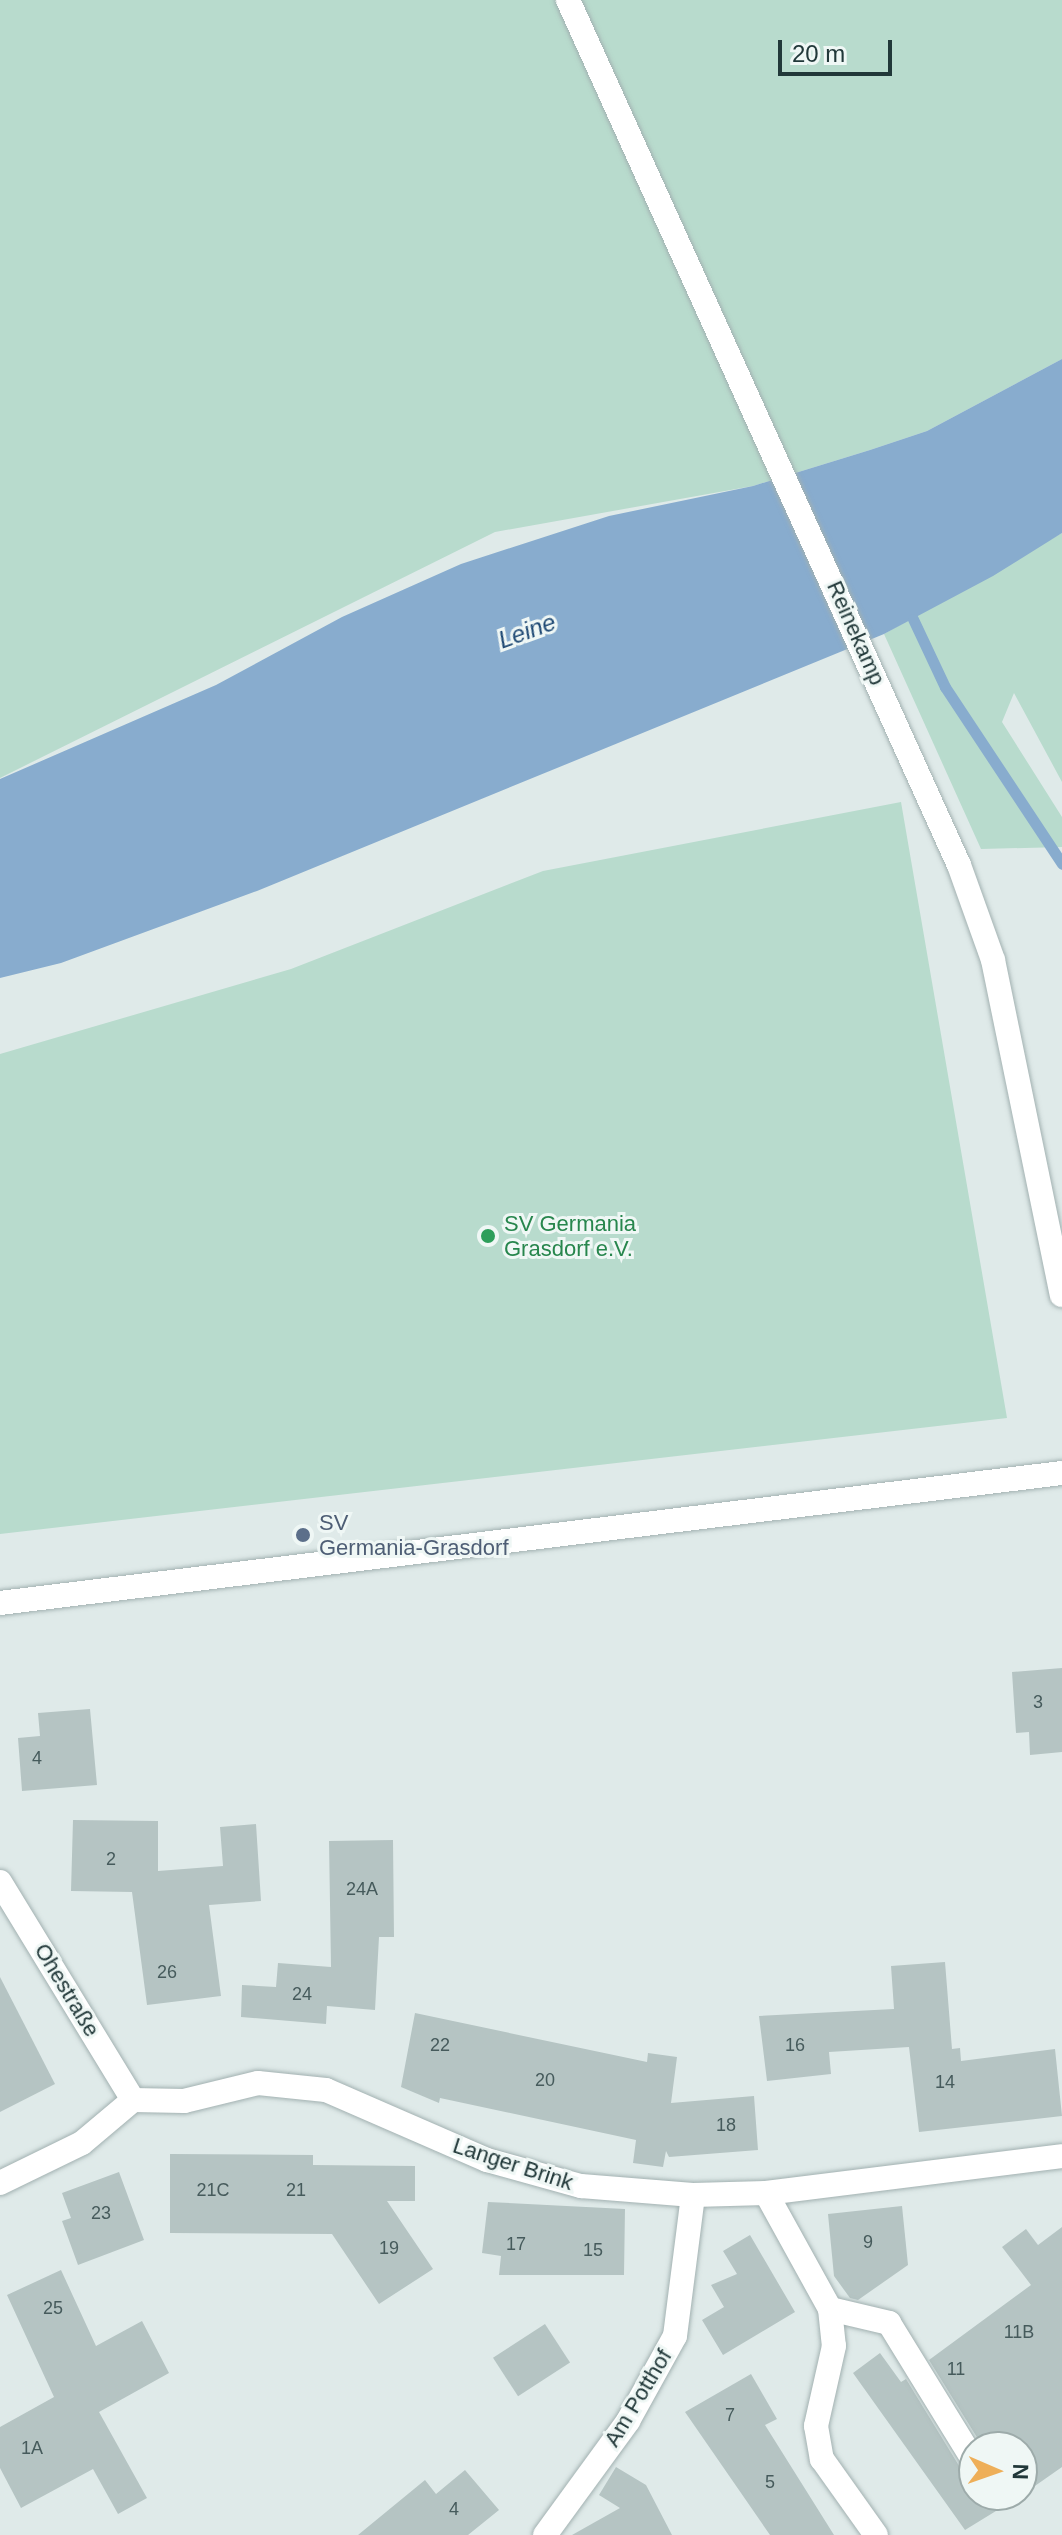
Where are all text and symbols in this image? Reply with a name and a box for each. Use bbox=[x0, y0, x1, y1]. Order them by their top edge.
scale bar bbox=[782, 24, 896, 74]
text: 20 m bbox=[792, 40, 845, 67]
street label: Reinekamp bbox=[821, 577, 891, 689]
water label: Leine bbox=[494, 607, 560, 655]
place label: SV Germania Grasdorf e.V. bbox=[504, 1210, 636, 1262]
marker: SV Germania Grasdorf e.V. bbox=[479, 1227, 497, 1245]
place label: SV Germania-Grasdorf bbox=[319, 1509, 509, 1560]
marker: SV Germania-Grasdorf bbox=[294, 1526, 312, 1544]
house number: 3 bbox=[1033, 1691, 1043, 1713]
house number: 4 bbox=[32, 1747, 42, 1769]
house number: 2 bbox=[106, 1848, 116, 1870]
house number: 24A bbox=[346, 1878, 378, 1900]
street label: Ohestraße bbox=[29, 1939, 105, 2041]
house number: 26 bbox=[157, 1961, 177, 1983]
house number: 24 bbox=[292, 1983, 312, 2005]
house number: 22 bbox=[430, 2034, 450, 2056]
house number: 16 bbox=[785, 2034, 805, 2056]
house number: 20 bbox=[535, 2069, 555, 2091]
house number: 14 bbox=[935, 2071, 955, 2093]
house number: 18 bbox=[716, 2114, 736, 2136]
street label: Langer Brink bbox=[450, 2132, 576, 2196]
house number: 21C bbox=[196, 2179, 230, 2201]
house number: 21 bbox=[286, 2179, 306, 2201]
house number: 23 bbox=[91, 2202, 111, 2224]
house number: 9 bbox=[863, 2231, 873, 2253]
house number: 17 bbox=[506, 2233, 526, 2255]
house number: 19 bbox=[379, 2237, 399, 2259]
house number: 15 bbox=[583, 2239, 603, 2261]
house number: 25 bbox=[43, 2297, 63, 2319]
house number: 11B bbox=[1004, 2321, 1034, 2343]
street label: Am Potthof bbox=[599, 2345, 677, 2451]
house number: 11 bbox=[947, 2358, 965, 2380]
house number: 7 bbox=[725, 2404, 735, 2426]
north arrow bbox=[958, 2431, 1038, 2511]
house number: 1A bbox=[21, 2437, 43, 2459]
text: N bbox=[1008, 2463, 1033, 2480]
house number: 5 bbox=[765, 2471, 775, 2493]
house number: 4 bbox=[449, 2498, 459, 2520]

